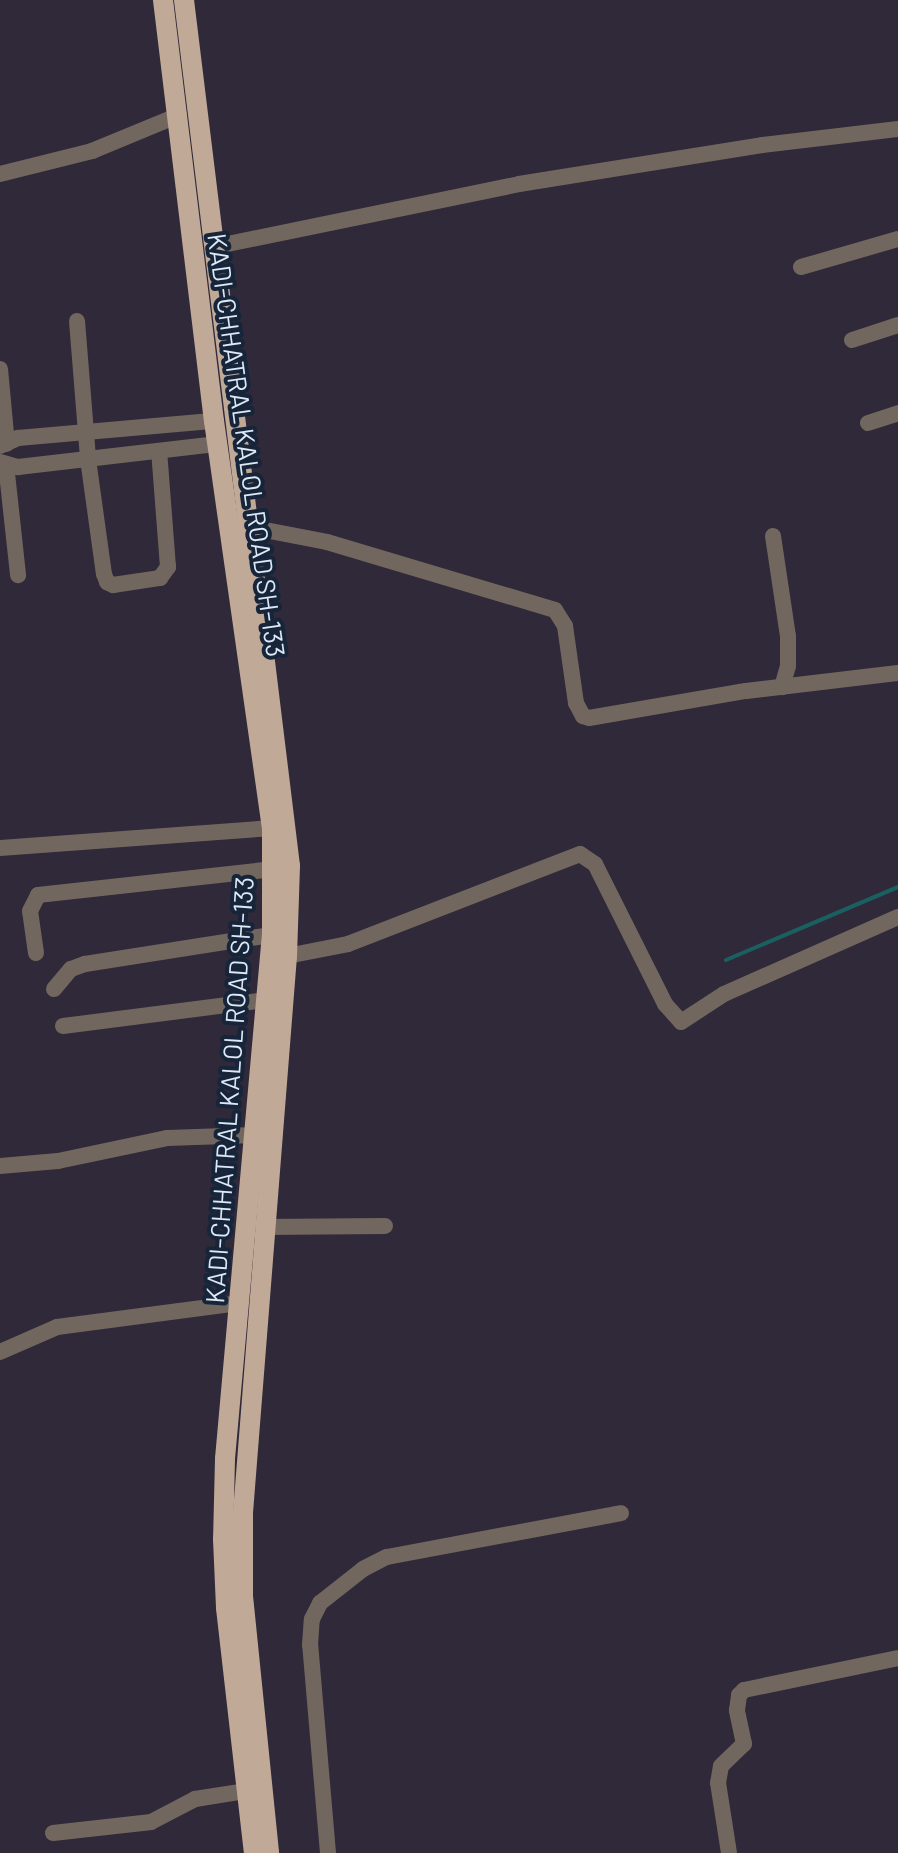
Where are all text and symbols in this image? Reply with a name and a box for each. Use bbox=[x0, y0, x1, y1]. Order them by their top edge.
street label: KADI-CHHATRAL KALOL ROAD SH-133 bbox=[202, 231, 292, 659]
street label: KADI-CHHATRAL KALOL ROAD SH-133 bbox=[199, 876, 259, 1304]

